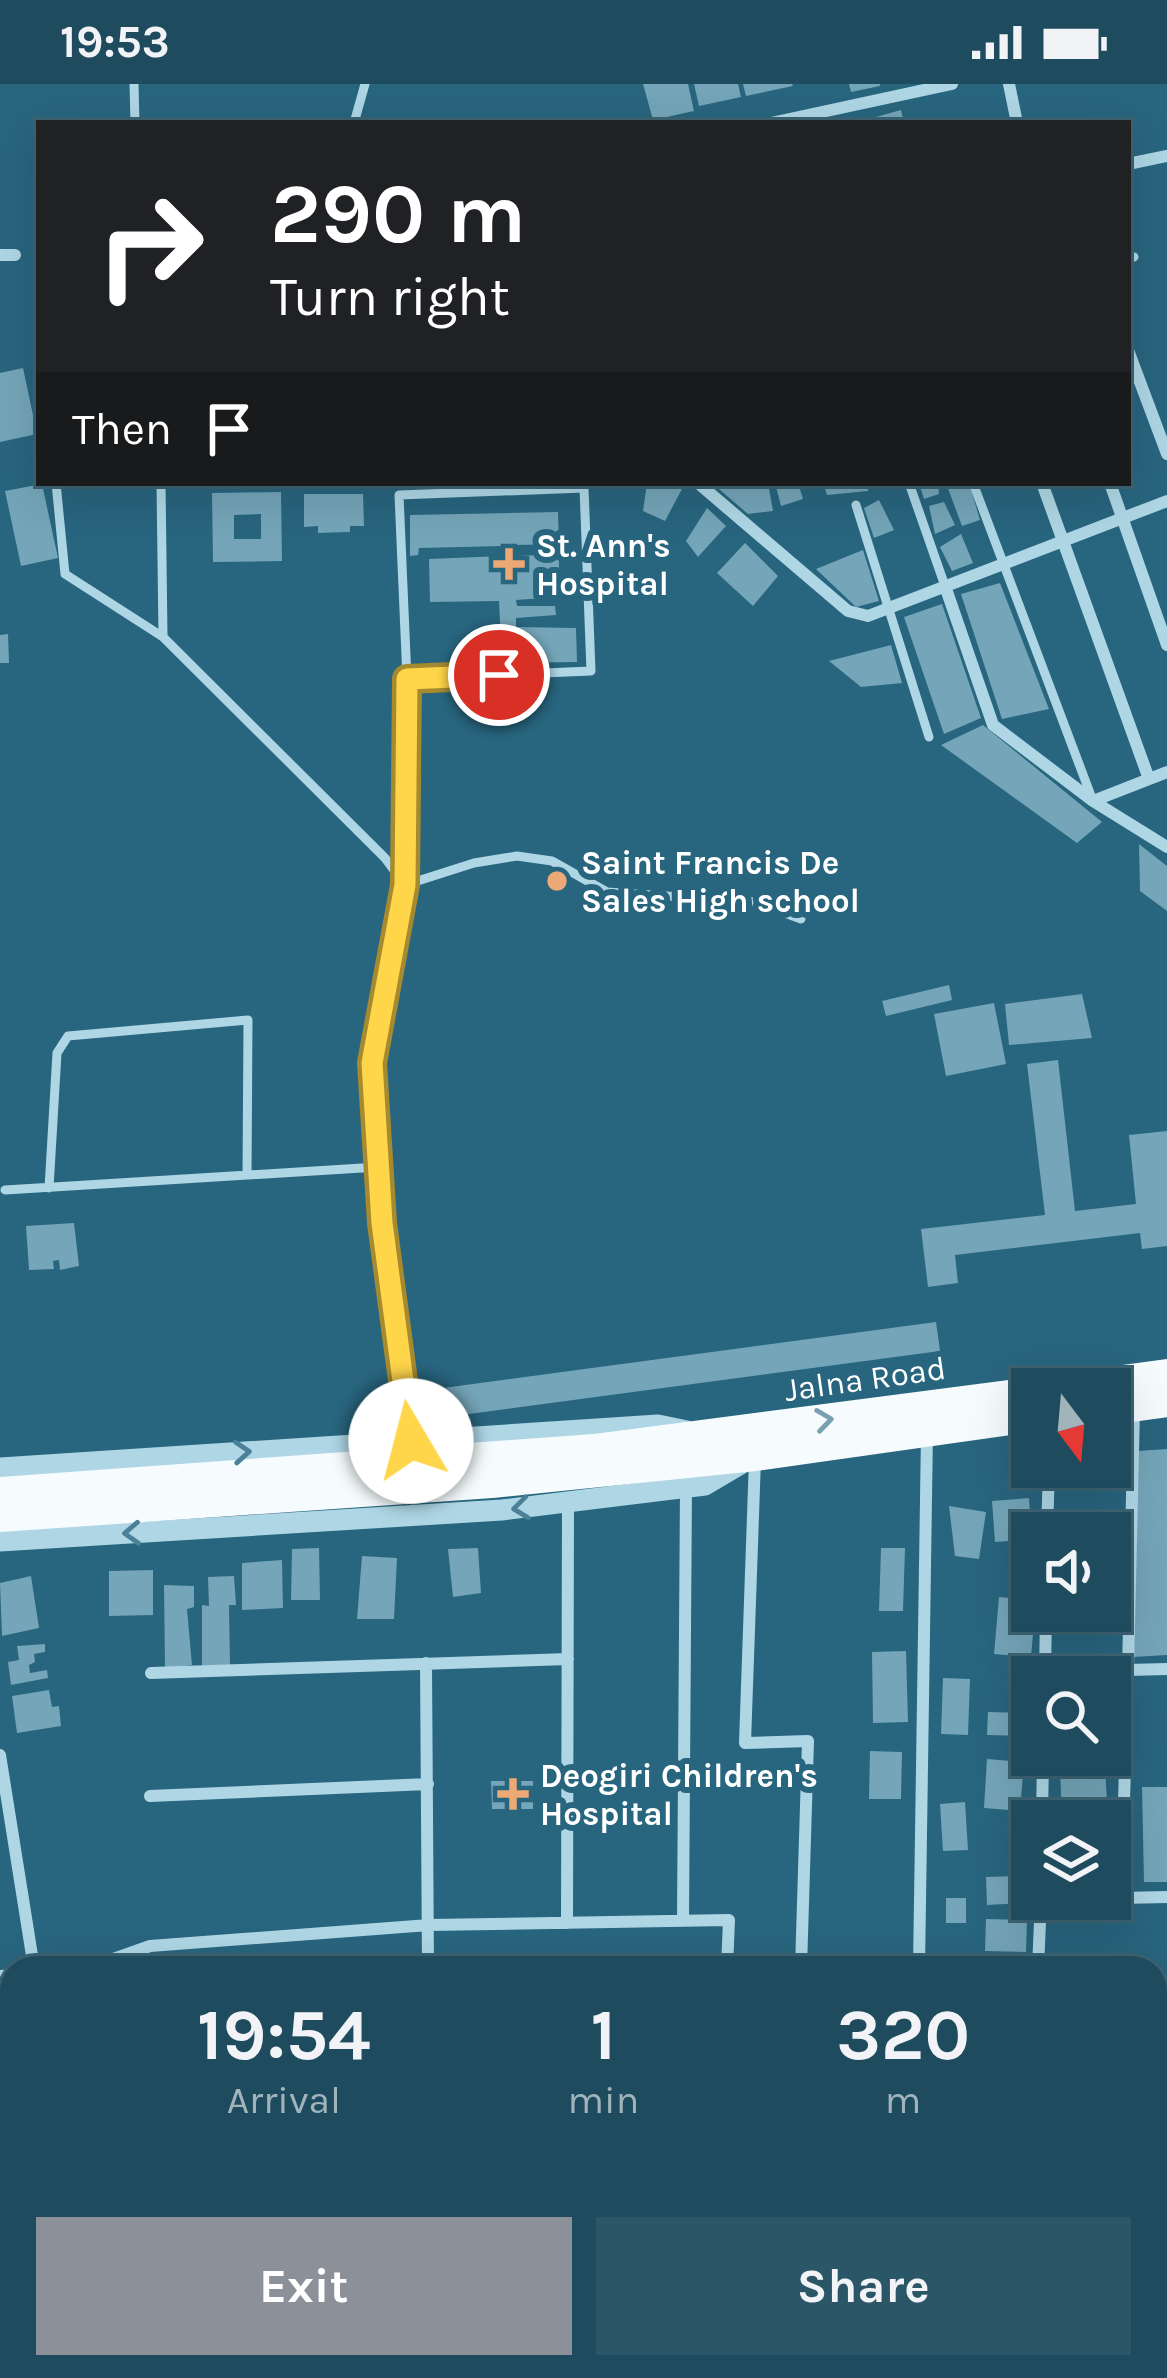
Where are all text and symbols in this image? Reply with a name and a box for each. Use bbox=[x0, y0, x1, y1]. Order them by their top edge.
text: 19:53 bbox=[60, 16, 170, 68]
text: 290 m bbox=[270, 165, 526, 263]
icon: right bbox=[72, 168, 228, 324]
text: Turn right bbox=[270, 265, 510, 329]
icon: arrive bbox=[196, 396, 262, 462]
text: Then bbox=[72, 403, 172, 455]
place label: St. Ann's Hospital bbox=[536, 527, 671, 603]
marker: St. Ann's Hospital bbox=[493, 548, 525, 580]
pin bbox=[448, 624, 550, 726]
icon: arrive bbox=[466, 642, 532, 708]
place label: Saint Francis De Sales High school bbox=[581, 844, 860, 920]
marker: Saint Francis De Sales High school bbox=[544, 868, 570, 894]
street label: Jalna Road bbox=[782, 1349, 948, 1409]
north arrow bbox=[1011, 1368, 1131, 1488]
map controls bbox=[1011, 1368, 1131, 1920]
position arrow bbox=[348, 1378, 474, 1504]
one-way arrow bbox=[814, 1408, 833, 1434]
one-way arrow bbox=[233, 1439, 252, 1465]
one-way arrow bbox=[511, 1494, 531, 1520]
button: sound bbox=[1011, 1512, 1131, 1632]
one-way arrow bbox=[122, 1520, 141, 1546]
button: search bbox=[1011, 1656, 1131, 1776]
place label: Deogiri Children's Hospital bbox=[540, 1757, 818, 1833]
marker: Deogiri Children's Hospital bbox=[497, 1778, 529, 1810]
button: layers bbox=[1011, 1800, 1131, 1920]
text: 19:54 bbox=[197, 1993, 371, 2077]
text: 1 bbox=[591, 1993, 616, 2077]
text: 320 bbox=[836, 1993, 970, 2077]
text: Arrival bbox=[227, 2077, 341, 2123]
text: min bbox=[568, 2077, 639, 2123]
text: m bbox=[885, 2077, 921, 2123]
button: Exit bbox=[36, 2217, 572, 2355]
button: Share bbox=[596, 2217, 1131, 2355]

